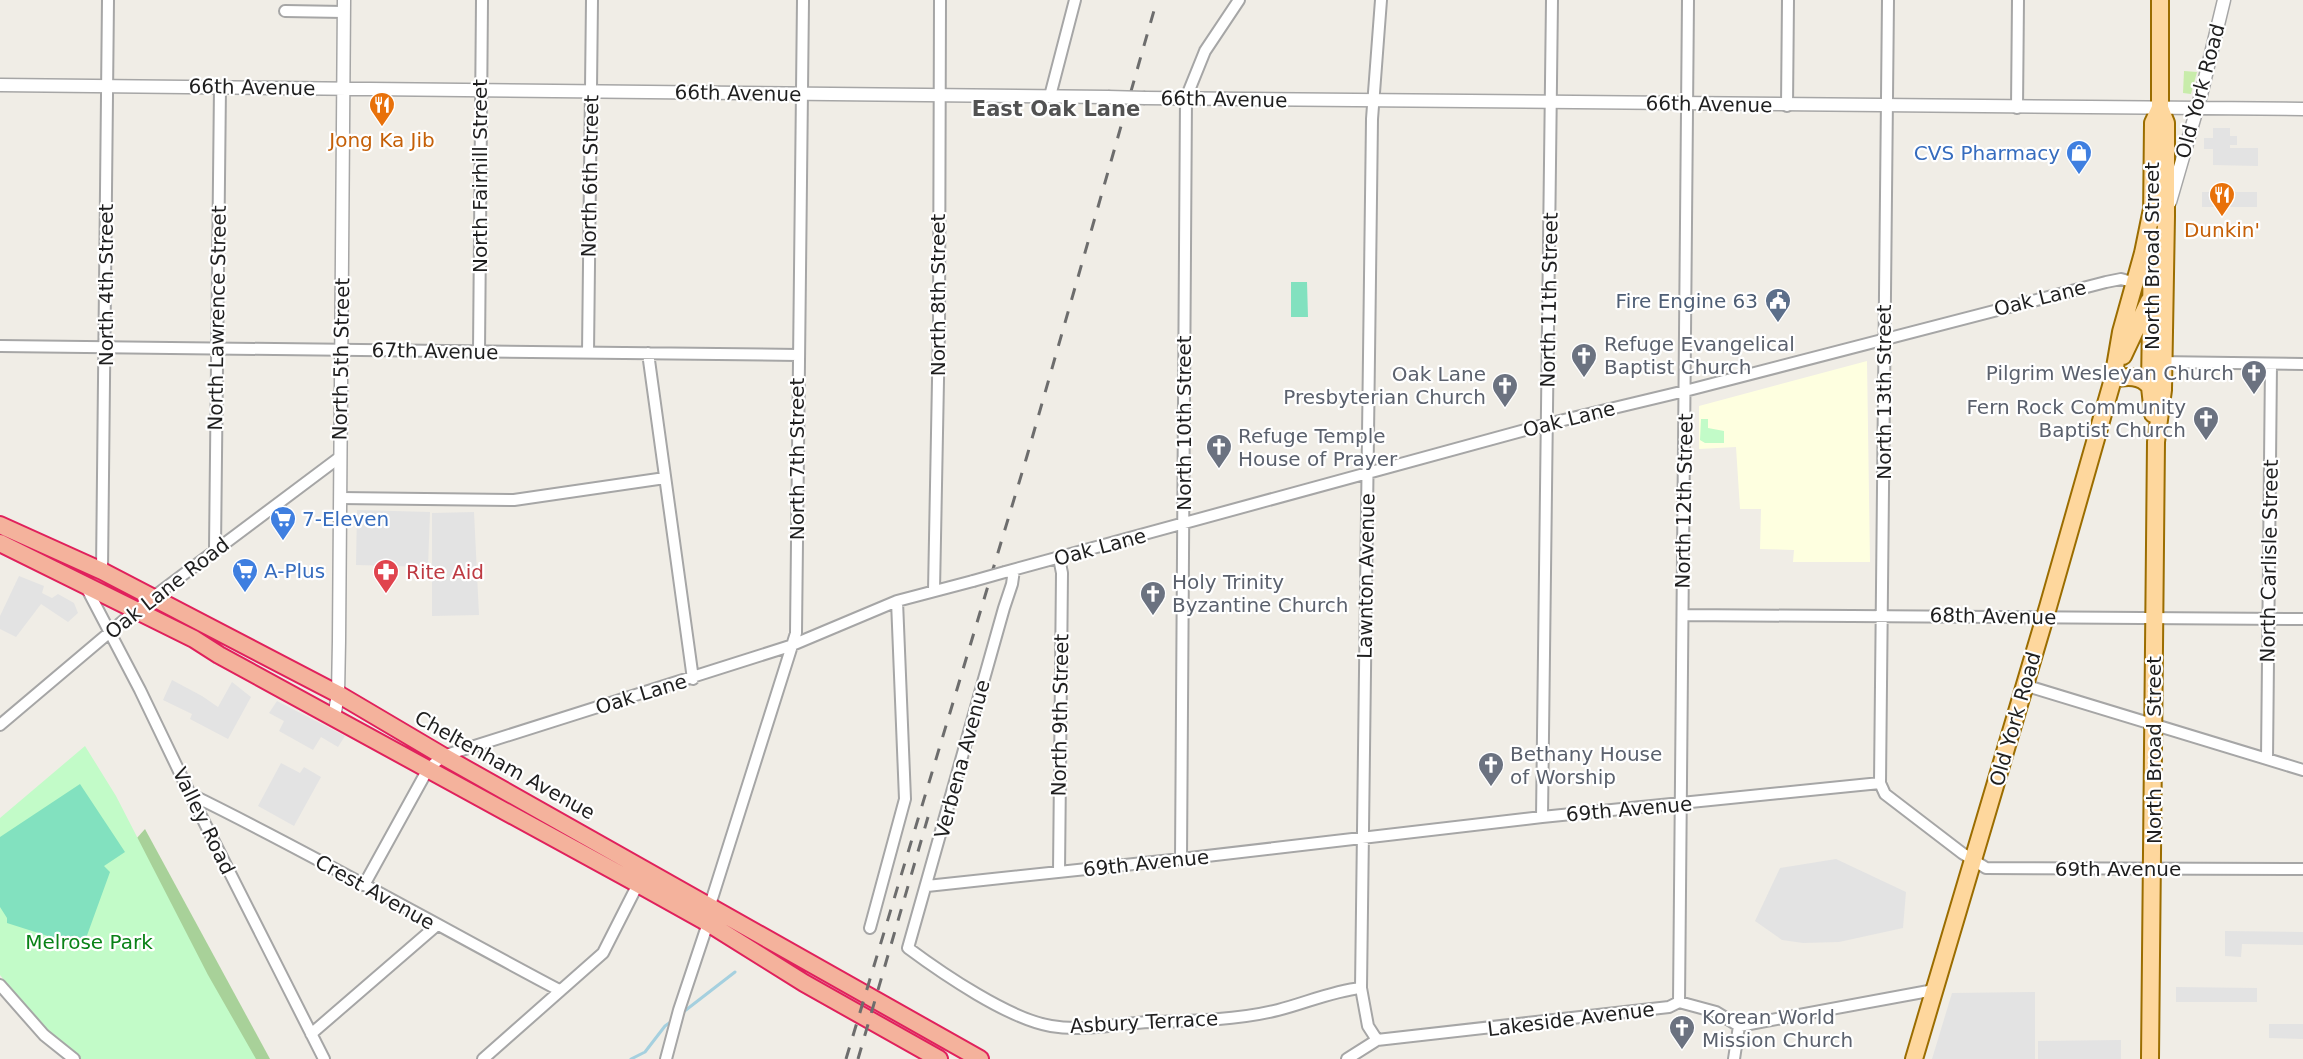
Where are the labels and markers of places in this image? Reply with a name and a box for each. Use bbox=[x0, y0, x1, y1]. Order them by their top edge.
restaurant icon: Jong Ka Jib bbox=[367, 90, 397, 128]
place label: Jong Ka Jib bbox=[327, 128, 435, 152]
shop icon: CVS Pharmacy bbox=[2064, 138, 2094, 176]
place label: CVS Pharmacy bbox=[1914, 141, 2060, 165]
restaurant icon: Dunkin' bbox=[2207, 180, 2237, 218]
place label: Dunkin' bbox=[2184, 218, 2260, 242]
public building icon: Fire Engine 63 bbox=[1763, 286, 1793, 324]
place label: Fire Engine 63 bbox=[1616, 289, 1758, 313]
place label: Refuge Evangelical Baptist Church bbox=[1604, 332, 1795, 379]
church icon: Refuge Evangelical Baptist Church bbox=[1569, 341, 1599, 379]
church icon: Pilgrim Wesleyan Church bbox=[2239, 358, 2269, 396]
place label: Pilgrim Wesleyan Church bbox=[1986, 361, 2234, 385]
place label: Oak Lane Presbyterian Church bbox=[1283, 362, 1486, 409]
church icon: Oak Lane Presbyterian Church bbox=[1490, 371, 1520, 409]
place label: Fern Rock Community Baptist Church bbox=[1966, 395, 2186, 442]
church icon: Fern Rock Community Baptist Church bbox=[2191, 404, 2221, 442]
place label: Refuge Temple House of Prayer bbox=[1238, 424, 1398, 471]
church icon: Refuge Temple House of Prayer bbox=[1204, 432, 1234, 470]
supermarket icon: 7-Eleven bbox=[268, 504, 298, 542]
place label: 7-Eleven bbox=[302, 507, 389, 531]
supermarket icon: A-Plus bbox=[230, 556, 260, 594]
pharmacy icon: Rite Aid bbox=[371, 557, 401, 595]
place label: A-Plus bbox=[264, 559, 325, 583]
place label: Rite Aid bbox=[406, 560, 484, 584]
place label: Holy Trinity Byzantine Church bbox=[1172, 570, 1349, 617]
church icon: Holy Trinity Byzantine Church bbox=[1138, 579, 1168, 617]
place label: Bethany House of Worship bbox=[1510, 742, 1662, 789]
church icon: Bethany House of Worship bbox=[1476, 750, 1506, 788]
place label: Korean World Mission Church bbox=[1702, 1005, 1853, 1052]
church icon: Korean World Mission Church bbox=[1667, 1013, 1697, 1051]

